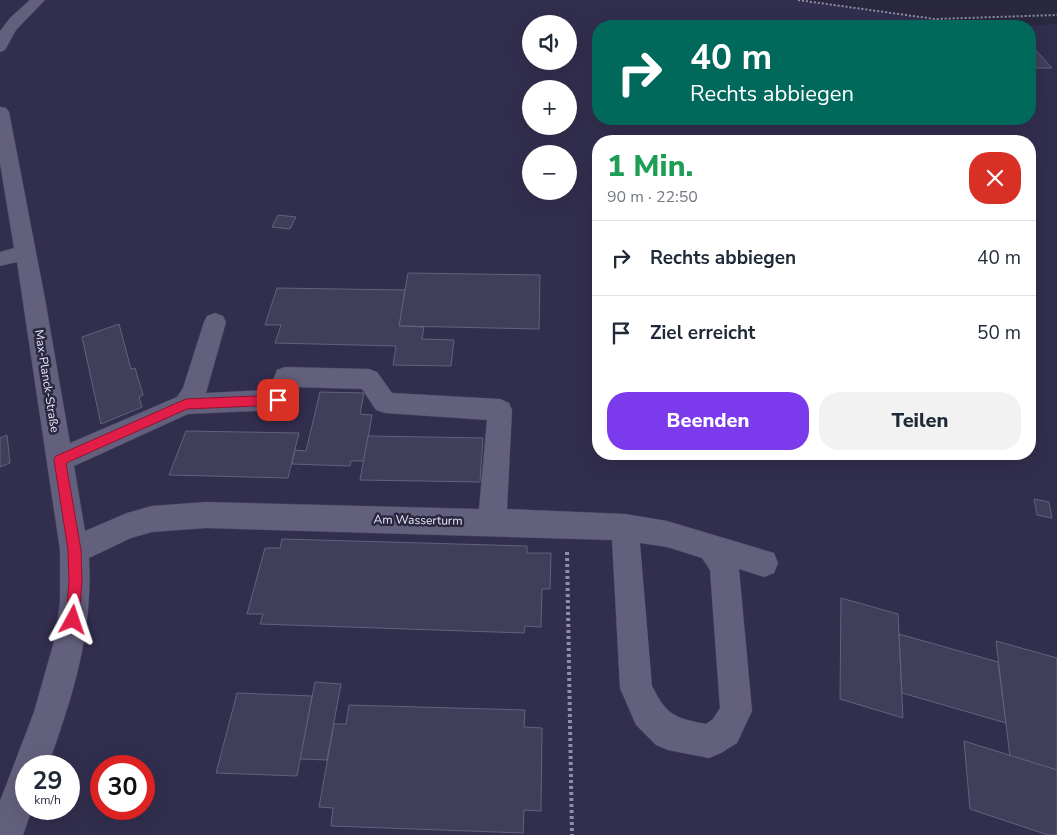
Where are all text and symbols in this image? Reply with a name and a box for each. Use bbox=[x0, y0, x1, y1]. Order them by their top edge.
map controls bbox=[522, 15, 577, 200]
button: sound bbox=[522, 15, 577, 70]
text: 40 m bbox=[690, 34, 772, 81]
icon: right bbox=[607, 40, 672, 105]
text: Rechts abbiegen bbox=[690, 79, 854, 109]
button: + bbox=[522, 80, 577, 135]
button: − bbox=[522, 145, 577, 200]
text: 1 Min. bbox=[607, 146, 693, 187]
button: close bbox=[969, 152, 1021, 204]
text: 90 m · 22:50 bbox=[607, 186, 698, 208]
icon: right bbox=[607, 244, 635, 272]
text: Rechts abbiegen bbox=[650, 245, 796, 271]
text: 40 m bbox=[977, 245, 1021, 271]
icon: arrive bbox=[607, 319, 635, 347]
text: Ziel erreicht bbox=[650, 320, 755, 346]
text: 50 m bbox=[977, 320, 1021, 346]
street label: Max-Planck-Straße bbox=[31, 328, 63, 434]
pin bbox=[257, 379, 299, 421]
icon: arrive bbox=[264, 386, 292, 414]
button: Beenden bbox=[607, 392, 809, 450]
button: Teilen bbox=[819, 392, 1021, 450]
street label: Am Wasserturm bbox=[373, 511, 463, 529]
position arrow bbox=[46, 593, 98, 645]
speed limit sign: 30 bbox=[90, 755, 155, 820]
text: 29 bbox=[32, 764, 63, 798]
text: km/h bbox=[34, 792, 61, 808]

